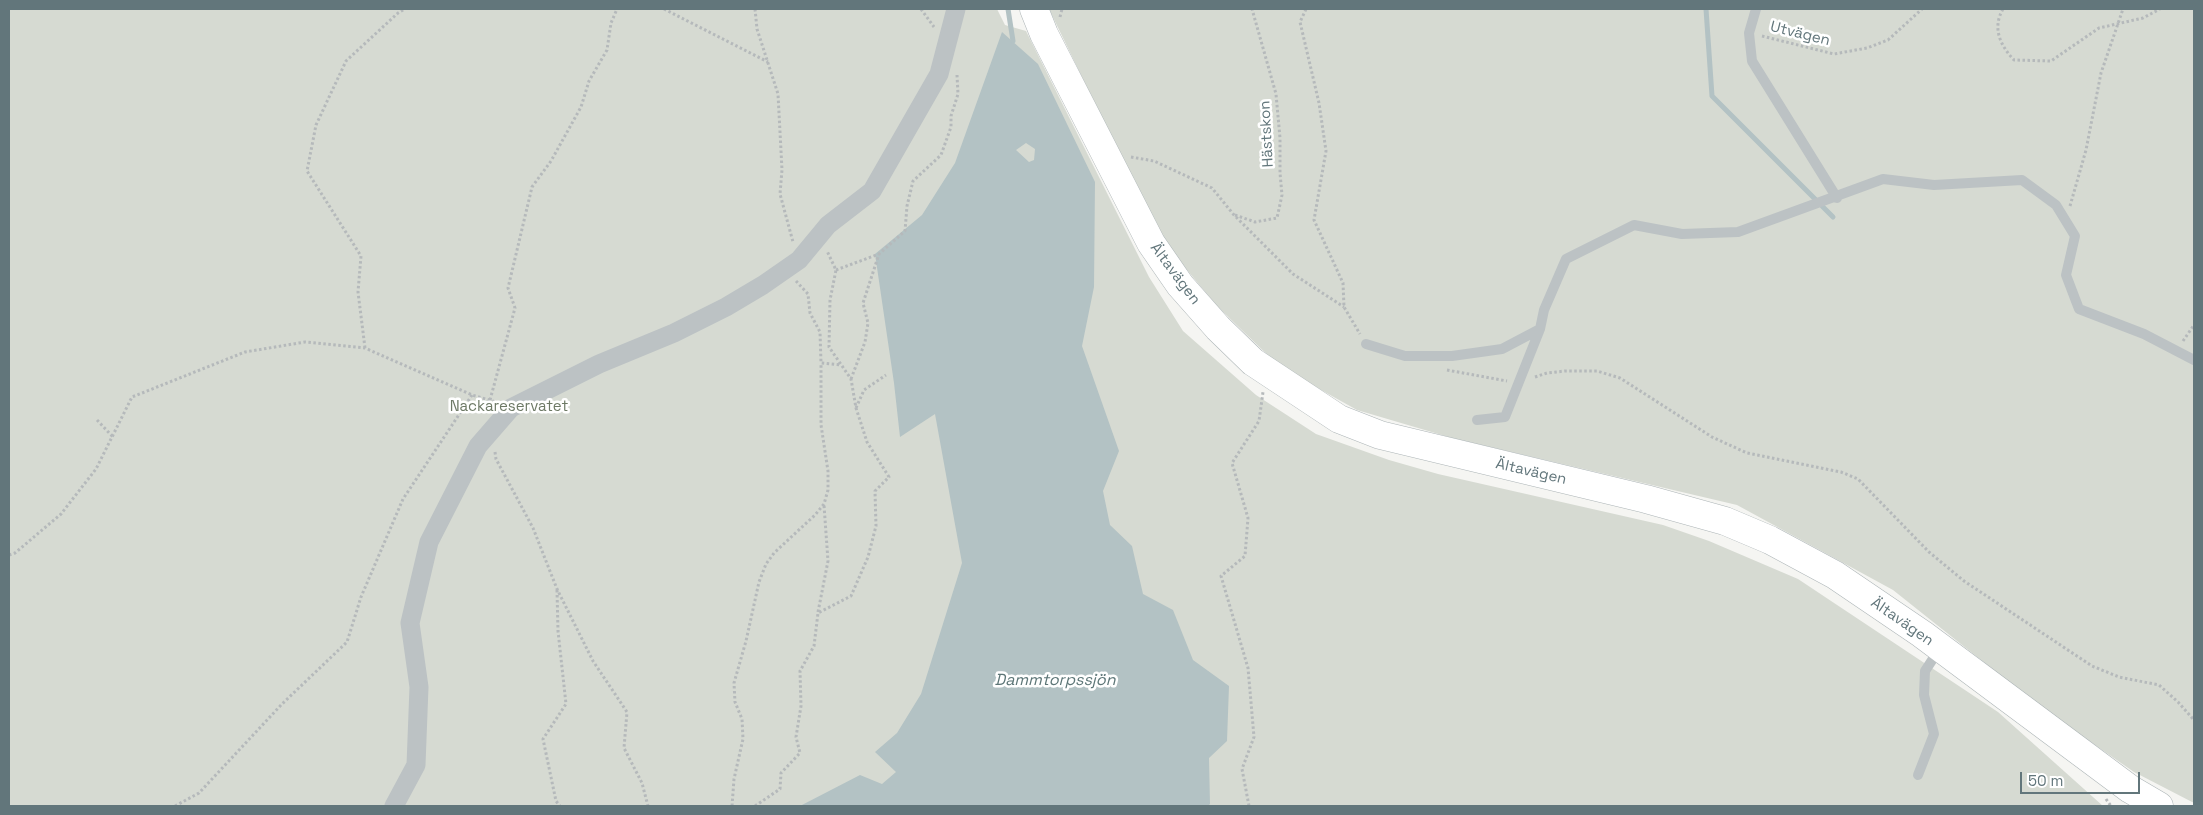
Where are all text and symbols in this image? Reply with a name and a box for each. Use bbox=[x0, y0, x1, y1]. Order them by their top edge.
street label: Utvägen bbox=[1768, 18, 1832, 50]
street label: Hästskon bbox=[1256, 100, 1278, 168]
street label: Ältavägen bbox=[1146, 240, 1204, 308]
park label: Nackareservatet bbox=[450, 398, 568, 416]
street label: Ältavägen bbox=[1494, 455, 1568, 489]
street label: Ältavägen bbox=[1867, 594, 1937, 650]
water label: Dammtorpssjön bbox=[995, 671, 1115, 691]
scale bar bbox=[2023, 762, 2143, 794]
text: 50 m bbox=[2028, 771, 2063, 790]

